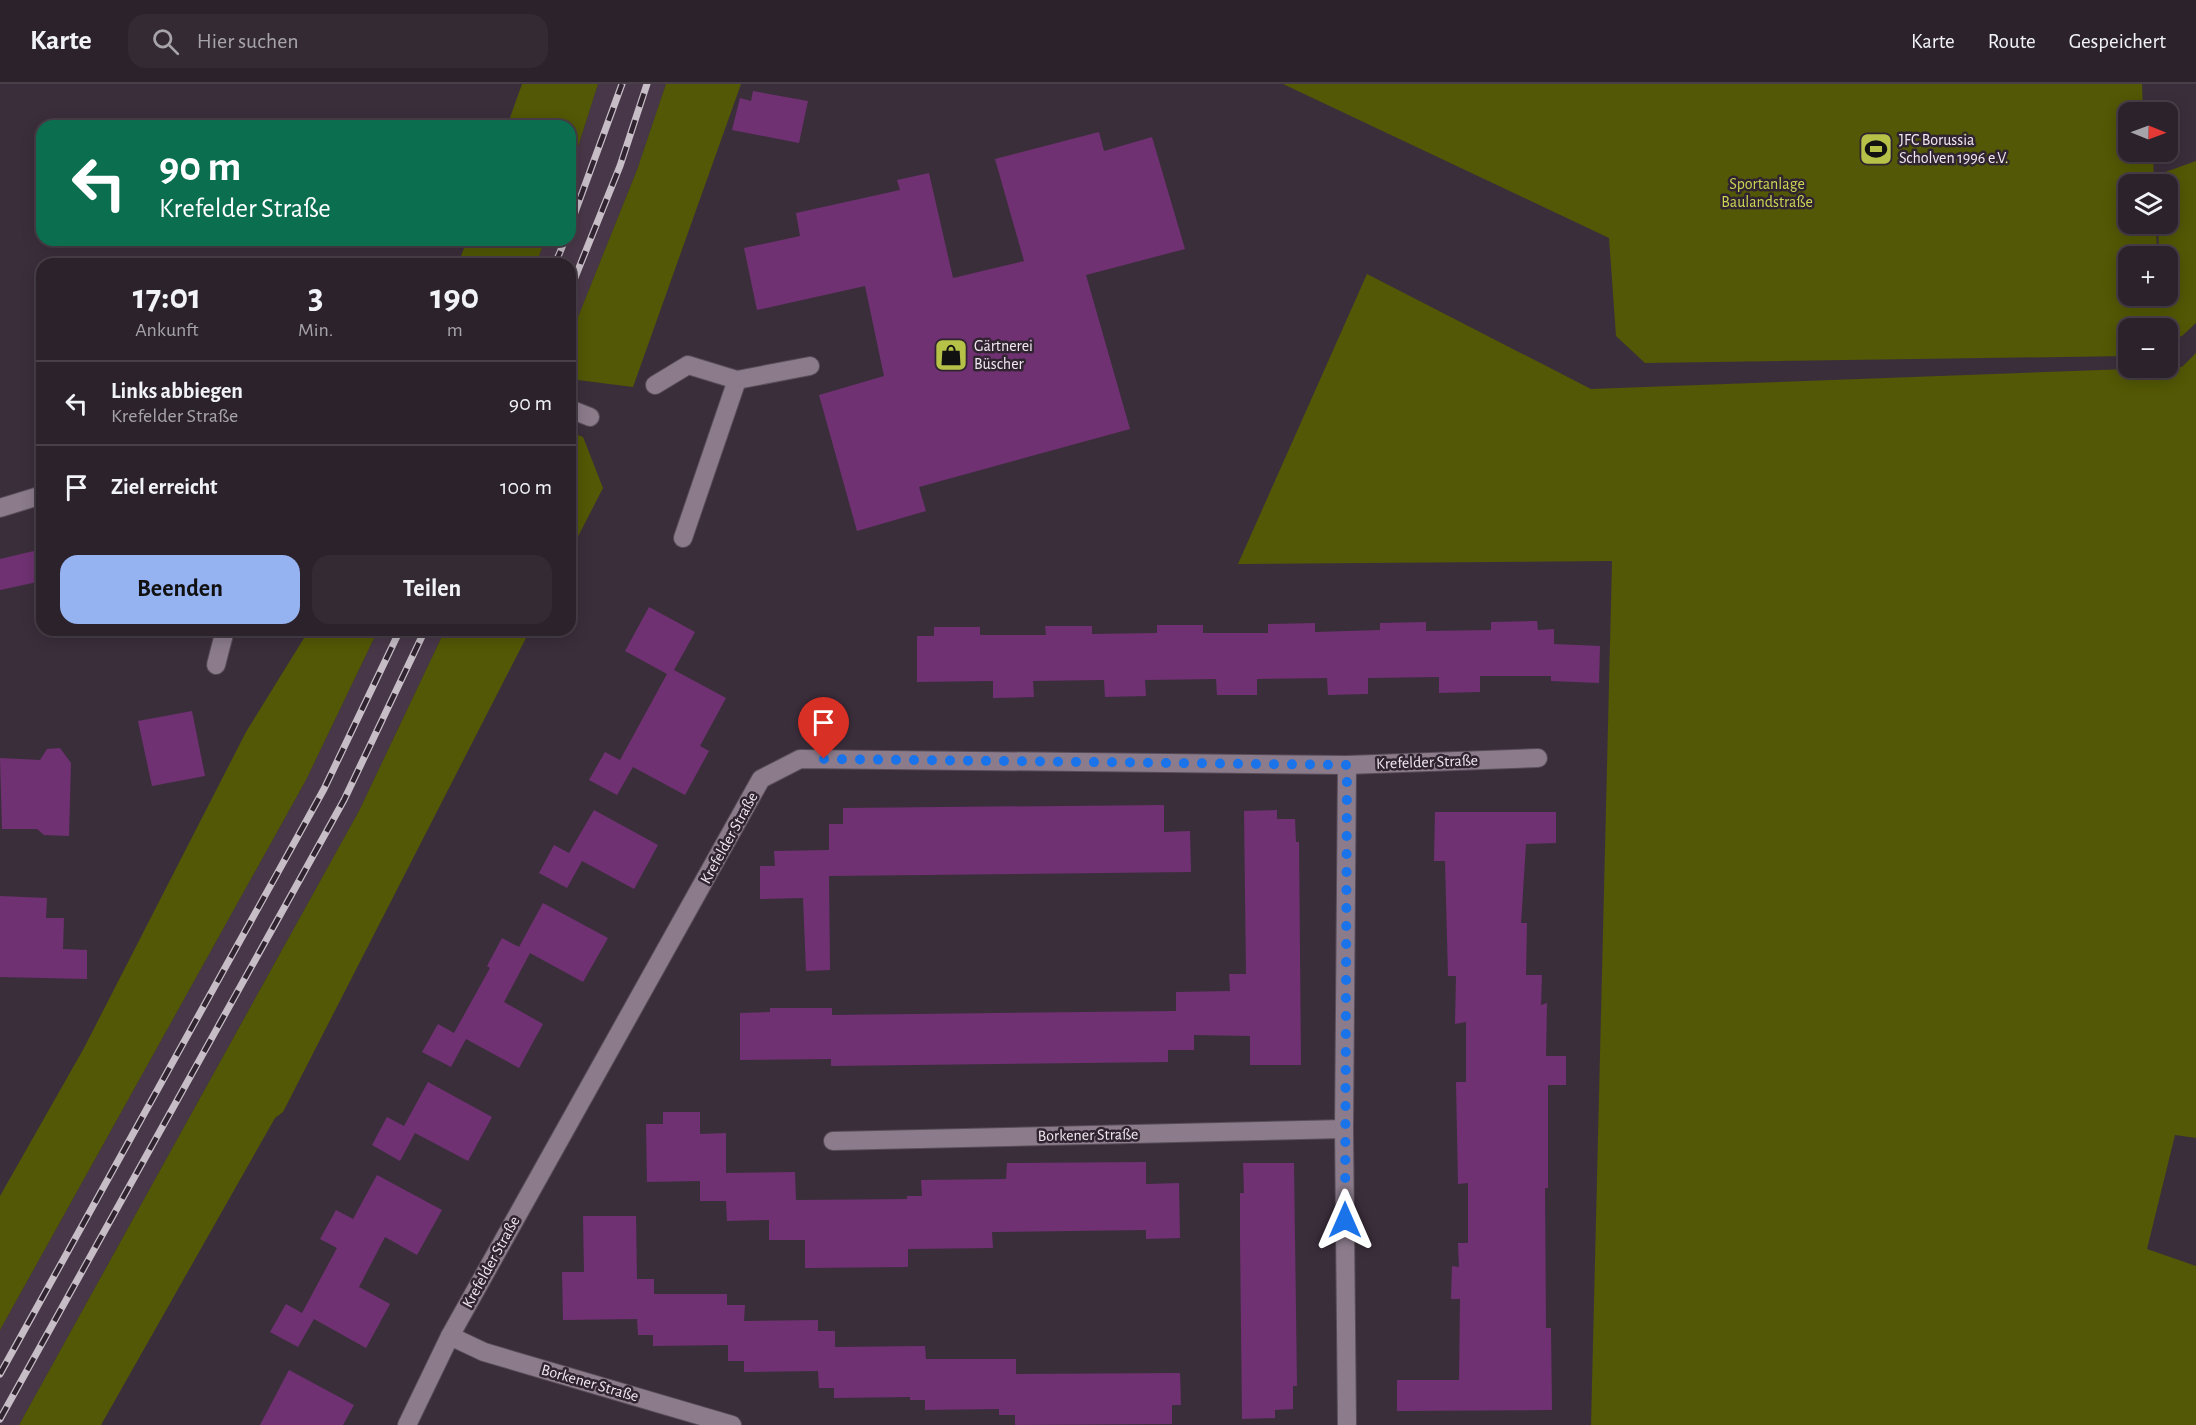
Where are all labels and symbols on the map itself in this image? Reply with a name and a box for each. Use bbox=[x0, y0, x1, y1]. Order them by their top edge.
north arrow bbox=[2118, 102, 2178, 162]
sports icon: JFC Borussia Scholven 1996 e.V. bbox=[1858, 131, 1894, 167]
place label: JFC Borussia Scholven 1996 e.V. bbox=[1899, 132, 2008, 166]
park label: Sportanlage Baulandstraße bbox=[1721, 176, 1813, 210]
shop icon: Gärtnerei Büscher bbox=[933, 337, 969, 373]
place label: Gärtnerei Büscher bbox=[974, 338, 1033, 372]
pin bbox=[798, 697, 849, 759]
street label: Krefelder Straße bbox=[1376, 752, 1478, 772]
street label: Krefelder Straße bbox=[697, 790, 761, 886]
street label: Borkener Straße bbox=[1038, 1126, 1138, 1144]
position arrow bbox=[1313, 1188, 1377, 1252]
street label: Krefelder Straße bbox=[459, 1214, 523, 1310]
street label: Borkener Straße bbox=[540, 1361, 640, 1405]

